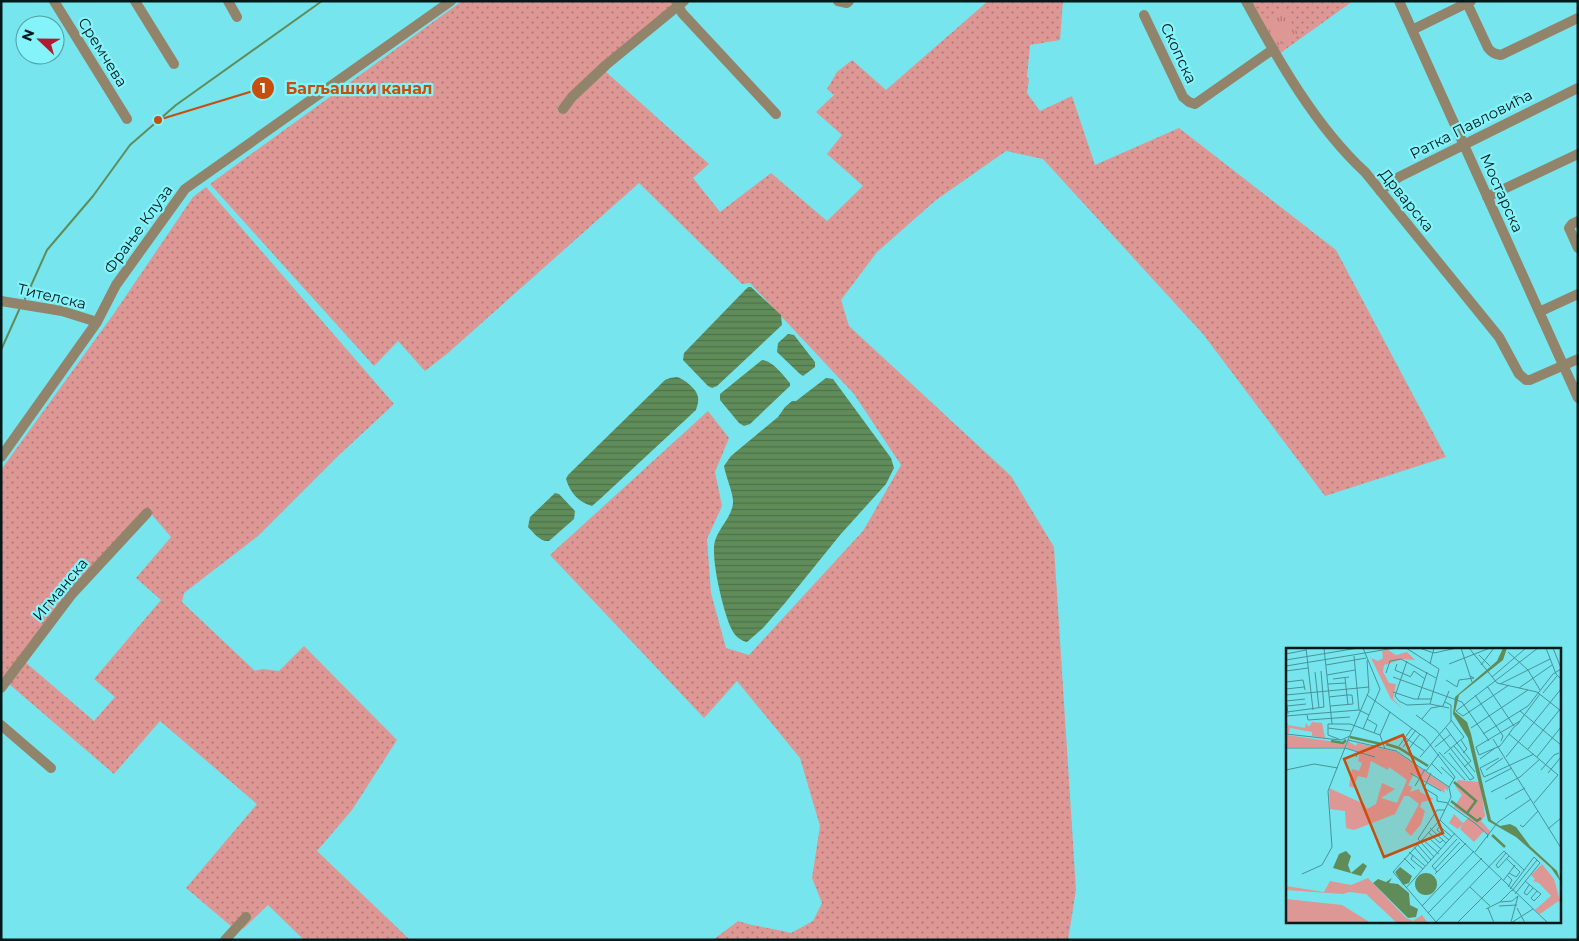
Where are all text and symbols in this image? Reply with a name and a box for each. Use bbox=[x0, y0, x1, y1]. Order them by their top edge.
street label: Сремчева bbox=[74, 14, 132, 90]
north arrow bbox=[15, 15, 65, 65]
street label: Скопска bbox=[1157, 20, 1201, 86]
text: N bbox=[17, 27, 38, 44]
callout: Багљашки канал bbox=[251, 72, 443, 103]
text: 1 bbox=[260, 78, 266, 97]
text: Багљашки канал bbox=[285, 79, 433, 98]
street label: Ратка Павловића bbox=[1407, 85, 1535, 163]
street label: Мостарска bbox=[1476, 151, 1528, 235]
street label: Дрварска bbox=[1376, 164, 1438, 236]
street label: Фрање Клуза bbox=[99, 181, 177, 277]
street label: Тителска bbox=[16, 279, 88, 313]
street label: Игманска bbox=[28, 554, 92, 624]
inset map bbox=[1286, 648, 1562, 924]

